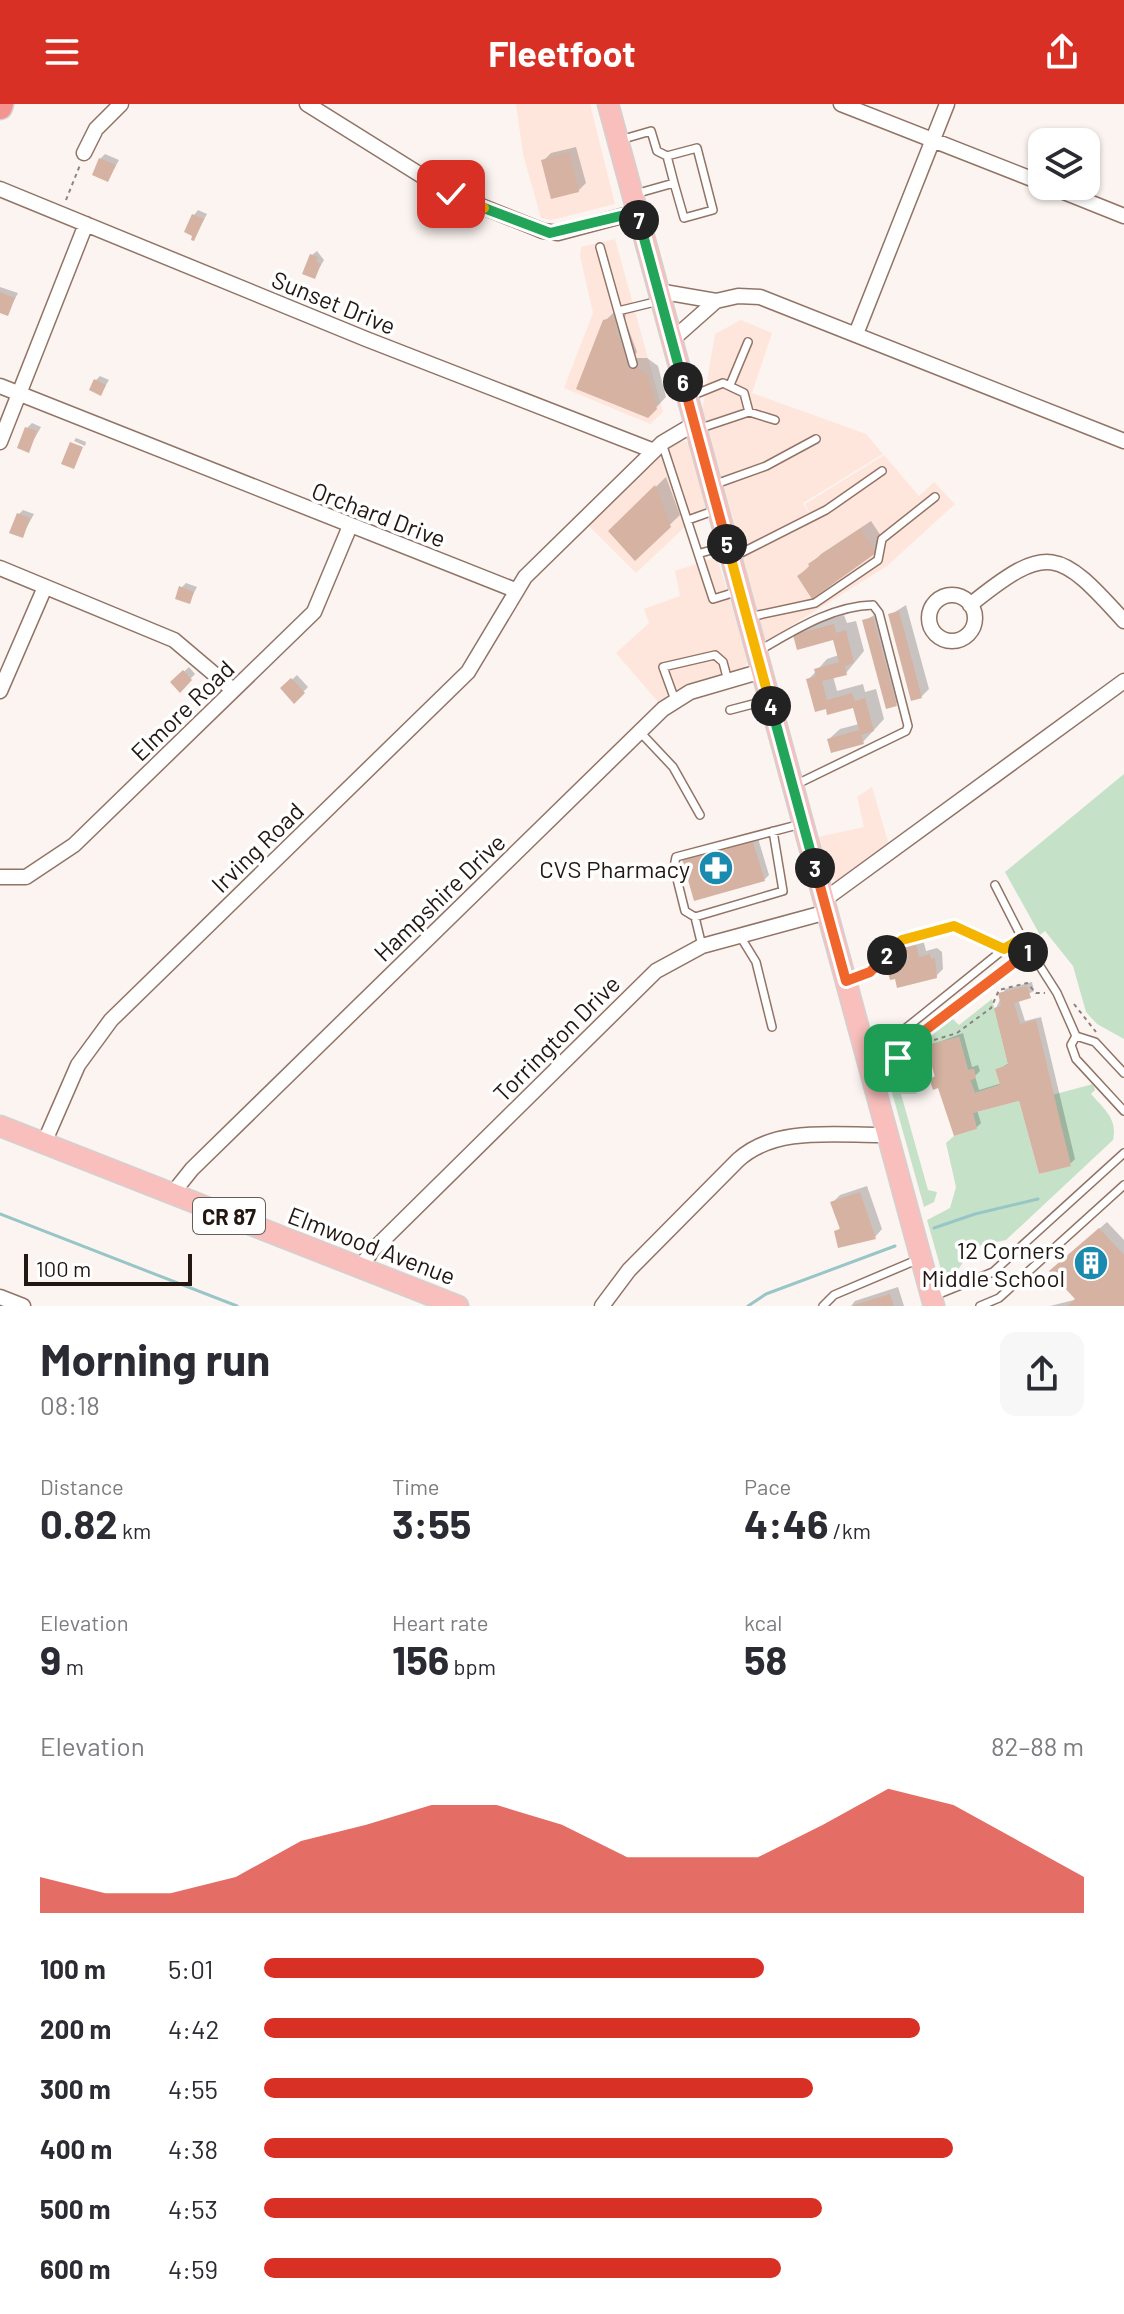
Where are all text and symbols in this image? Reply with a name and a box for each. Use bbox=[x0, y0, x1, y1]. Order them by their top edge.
icon: menu bbox=[40, 30, 84, 74]
icon: share bbox=[1040, 30, 1084, 74]
text: Fleetfoot bbox=[488, 31, 636, 74]
map controls bbox=[1028, 128, 1100, 200]
button: layers bbox=[1028, 128, 1100, 200]
pin bbox=[417, 160, 485, 228]
icon: check bbox=[429, 172, 473, 216]
pin: 7 bbox=[619, 200, 659, 240]
text: 7 bbox=[634, 207, 644, 233]
street label: Sunset Drive bbox=[268, 264, 400, 340]
pin: 6 bbox=[663, 362, 703, 402]
text: 6 bbox=[677, 369, 689, 395]
street label: Orchard Drive bbox=[308, 475, 450, 553]
pin: 5 bbox=[707, 524, 747, 564]
text: 5 bbox=[721, 531, 733, 557]
street label: Elmore Road bbox=[124, 654, 240, 766]
pin: 4 bbox=[751, 686, 791, 726]
text: 4 bbox=[764, 693, 778, 719]
street label: Irving Road bbox=[205, 796, 309, 898]
street label: Hampshire Drive bbox=[367, 827, 511, 967]
pin: 3 bbox=[795, 848, 835, 888]
pharmacy icon: CVS Pharmacy bbox=[697, 849, 735, 887]
place label: CVS Pharmacy bbox=[539, 854, 690, 883]
text: 3 bbox=[809, 855, 821, 881]
pin: 1 bbox=[1008, 932, 1048, 972]
pin: 2 bbox=[867, 935, 907, 975]
text: 1 bbox=[1024, 939, 1032, 965]
text: 2 bbox=[881, 942, 893, 968]
street label: Torrington Drive bbox=[487, 969, 625, 1107]
pin bbox=[864, 1024, 932, 1092]
icon: arrive bbox=[876, 1036, 920, 1080]
road number: CR 87 bbox=[193, 1198, 265, 1234]
street label: Elmwood Avenue bbox=[284, 1200, 460, 1290]
place label: 12 Corners Middle School bbox=[921, 1235, 1065, 1292]
building icon: 12 Corners Middle School bbox=[1072, 1244, 1110, 1282]
scale bar bbox=[24, 1250, 192, 1286]
text: 100 m bbox=[36, 1255, 91, 1281]
text: Morning run bbox=[40, 1332, 270, 1385]
button: share bbox=[1000, 1332, 1084, 1416]
text: 08:18 bbox=[40, 1389, 100, 1420]
text: Distance bbox=[40, 1473, 124, 1499]
text: Time bbox=[392, 1473, 440, 1499]
text: Pace bbox=[744, 1473, 791, 1499]
text: 0.82 bbox=[40, 1499, 118, 1547]
text: 3:55 bbox=[392, 1499, 471, 1547]
text: 4:46 bbox=[744, 1499, 828, 1547]
text: km bbox=[118, 1517, 151, 1543]
text: /km bbox=[828, 1517, 871, 1543]
text: Elevation bbox=[40, 1609, 129, 1635]
text: Heart rate bbox=[392, 1609, 489, 1635]
text: kcal bbox=[744, 1609, 782, 1635]
text: 9 bbox=[40, 1635, 61, 1683]
text: 156 bbox=[392, 1635, 449, 1683]
text: 58 bbox=[744, 1635, 787, 1683]
text: m bbox=[61, 1653, 84, 1679]
text: bpm bbox=[449, 1653, 496, 1679]
text: Elevation bbox=[40, 1730, 145, 1761]
text: 82–88 m bbox=[991, 1730, 1084, 1761]
text: 100 m bbox=[40, 1953, 106, 1984]
text: 5:01 bbox=[168, 1953, 213, 1984]
text: 200 m bbox=[40, 2013, 111, 2044]
text: 4:42 bbox=[168, 2013, 219, 2044]
text: 300 m bbox=[40, 2073, 111, 2104]
text: 4:55 bbox=[168, 2073, 218, 2104]
text: 400 m bbox=[40, 2133, 112, 2164]
text: 4:38 bbox=[168, 2133, 218, 2164]
text: 500 m bbox=[40, 2193, 111, 2224]
text: 4:53 bbox=[168, 2193, 218, 2224]
text: 600 m bbox=[40, 2253, 111, 2284]
text: 4:59 bbox=[168, 2253, 218, 2284]

